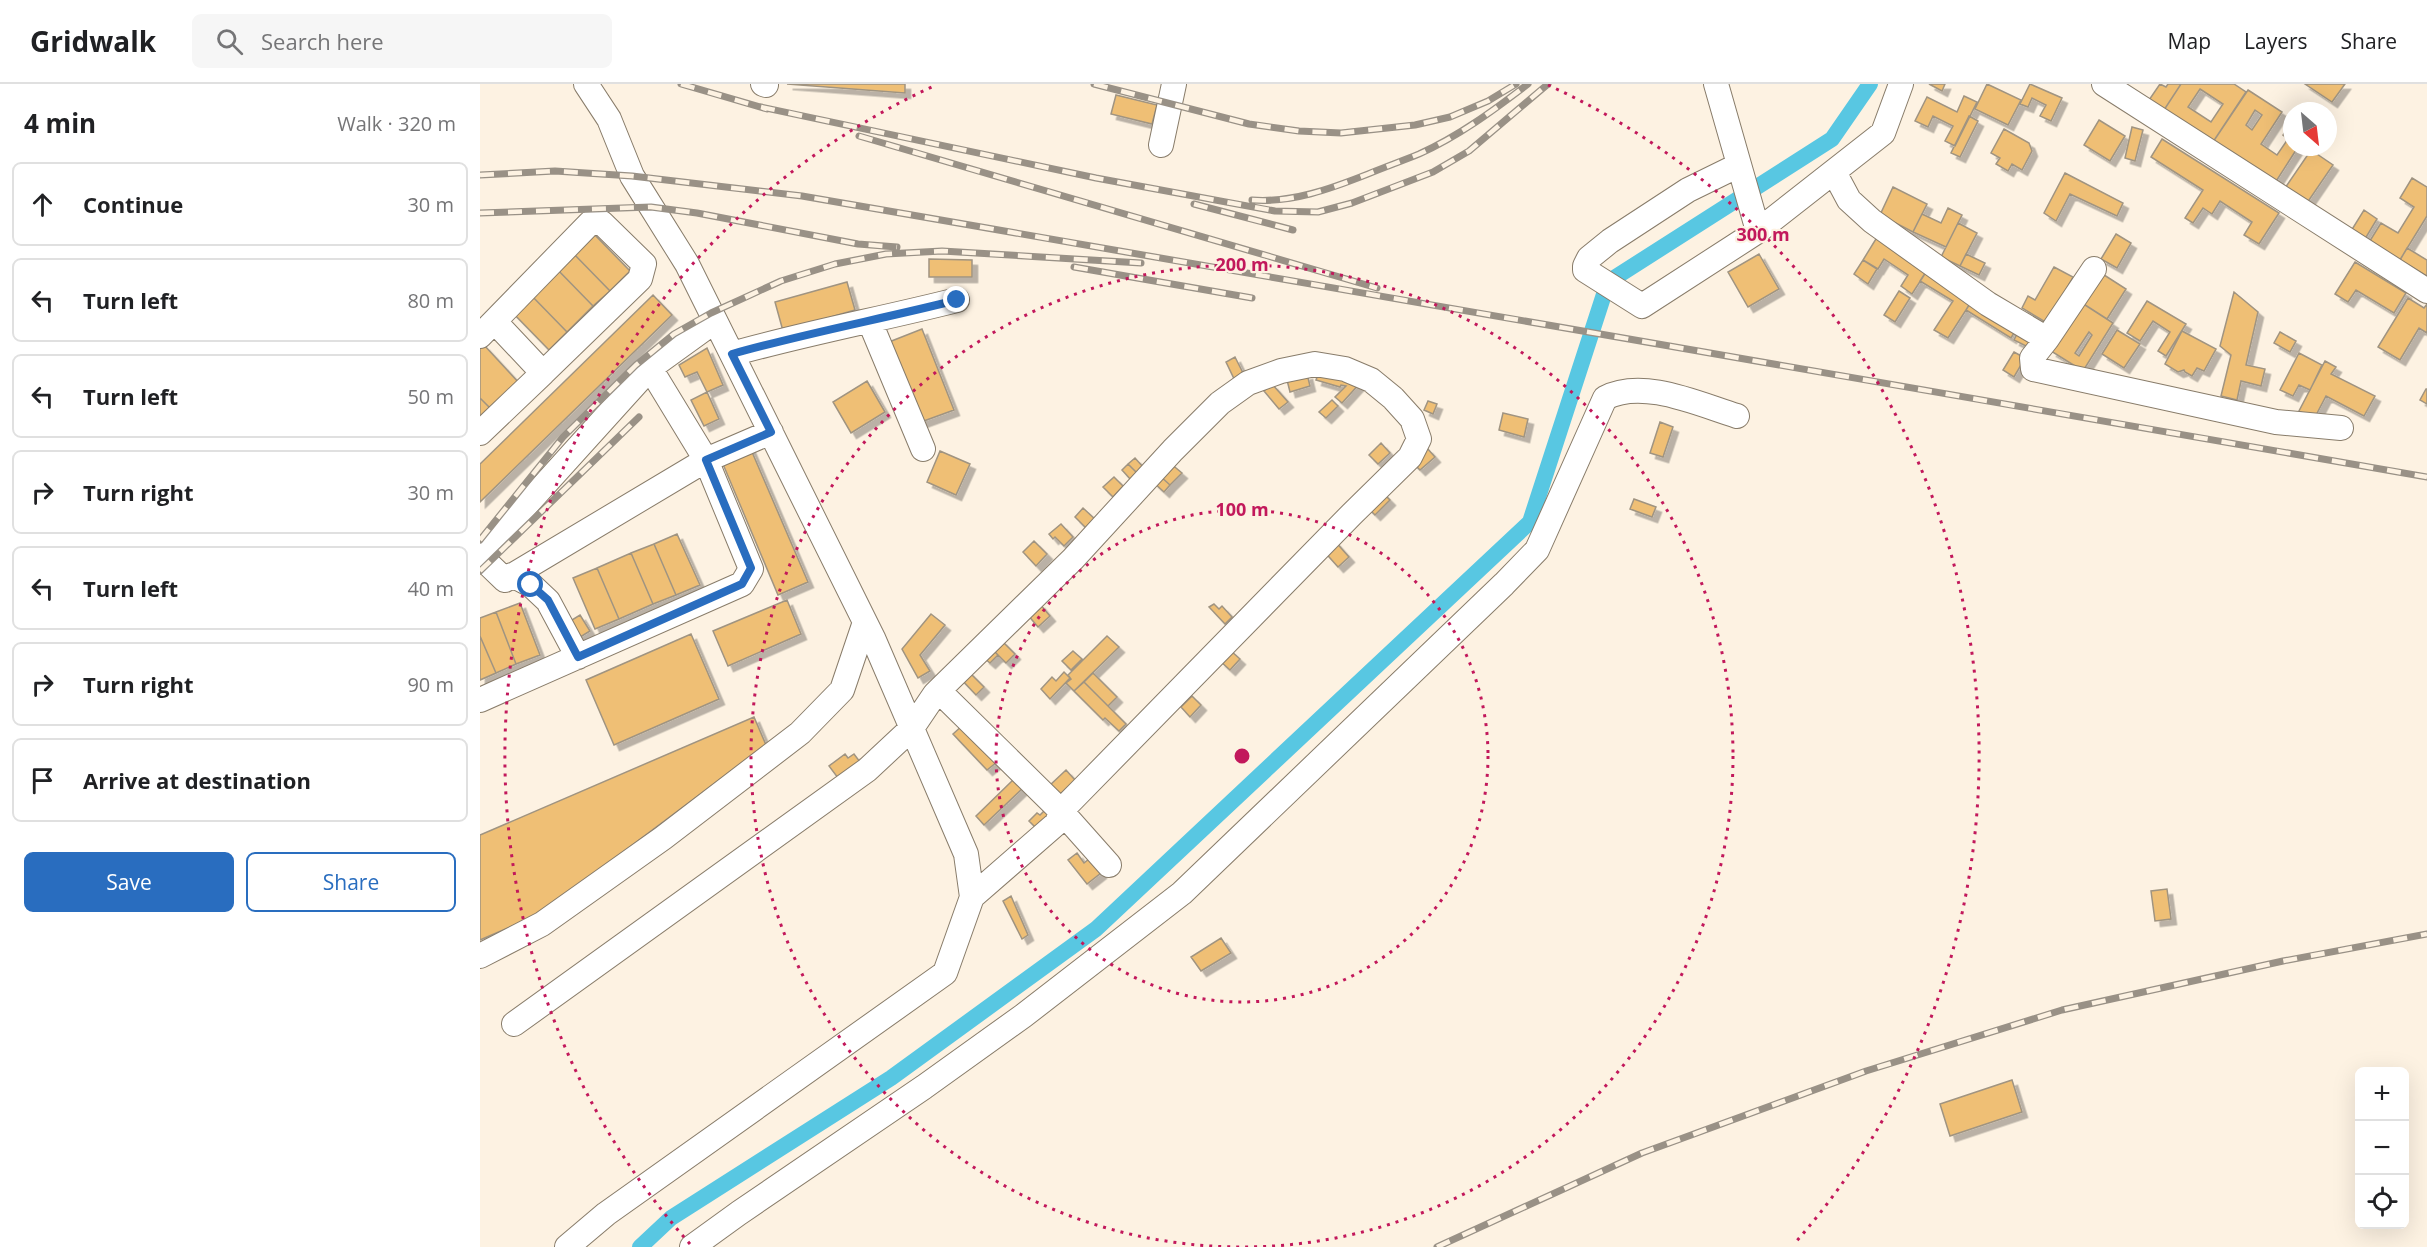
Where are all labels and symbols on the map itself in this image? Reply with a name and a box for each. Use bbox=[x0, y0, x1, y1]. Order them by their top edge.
north arrow bbox=[2283, 102, 2337, 156]
text: 300 m bbox=[1736, 222, 1790, 246]
text: 200 m bbox=[1215, 252, 1269, 276]
route end bbox=[943, 286, 969, 312]
text: 100 m bbox=[1215, 497, 1269, 521]
route start bbox=[517, 571, 543, 597]
centre of rings bbox=[1232, 746, 1252, 766]

